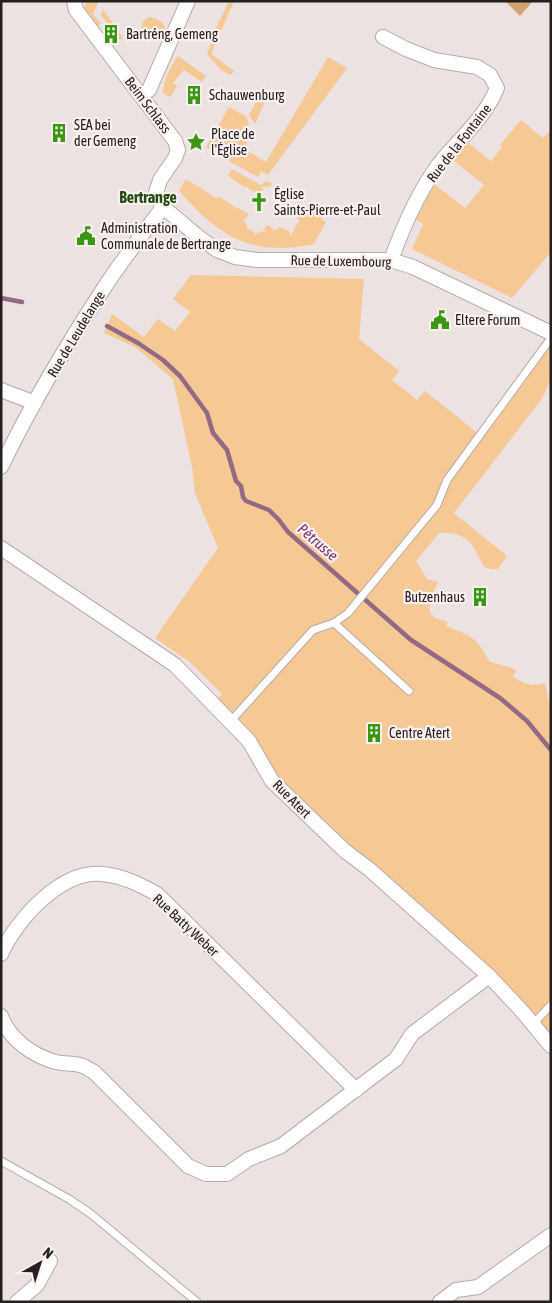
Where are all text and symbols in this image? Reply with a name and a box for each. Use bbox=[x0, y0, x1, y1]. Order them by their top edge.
building icon: Bartréng, Gemeng bbox=[100, 23, 122, 45]
place label: Bartréng, Gemeng bbox=[126, 26, 218, 42]
street label: Beim Schlass bbox=[122, 74, 174, 136]
building icon: Schauwenburg bbox=[183, 84, 205, 106]
place label: Schauwenburg bbox=[209, 87, 285, 103]
street label: Rue de la Fontaine bbox=[424, 101, 494, 185]
place label: SEA bei der Gemeng bbox=[74, 117, 136, 149]
building icon: SEA bei der Gemeng bbox=[48, 122, 70, 144]
place label: Place de l'Église bbox=[211, 126, 255, 158]
place icon: Place de l'Église bbox=[185, 131, 207, 153]
place label: Église Saints-Pierre-et-Paul bbox=[274, 186, 381, 218]
district label: Bertrange bbox=[119, 188, 177, 206]
church icon: Église Saints-Pierre-et-Paul bbox=[248, 191, 270, 213]
place label: Administration Communale de Bertrange bbox=[101, 220, 231, 252]
public building icon: Administration Communale de Bertrange bbox=[75, 225, 97, 247]
street label: Rue de Luxembourg bbox=[290, 252, 392, 270]
street label: Rue de Leudelange bbox=[44, 288, 108, 380]
public building icon: Eltere Forum bbox=[429, 309, 451, 331]
place label: Eltere Forum bbox=[455, 312, 520, 328]
water label: Pétrusse bbox=[295, 520, 342, 564]
building icon: Butzenhaus bbox=[469, 586, 491, 608]
place label: Butzenhaus bbox=[405, 589, 465, 605]
building icon: Centre Atert bbox=[363, 722, 385, 744]
place label: Centre Atert bbox=[389, 725, 450, 741]
street label: Rue Atert bbox=[270, 777, 314, 821]
street label: Rue Batty Weber bbox=[150, 890, 223, 960]
north arrow bbox=[15, 1238, 65, 1288]
text: N bbox=[40, 1244, 56, 1262]

